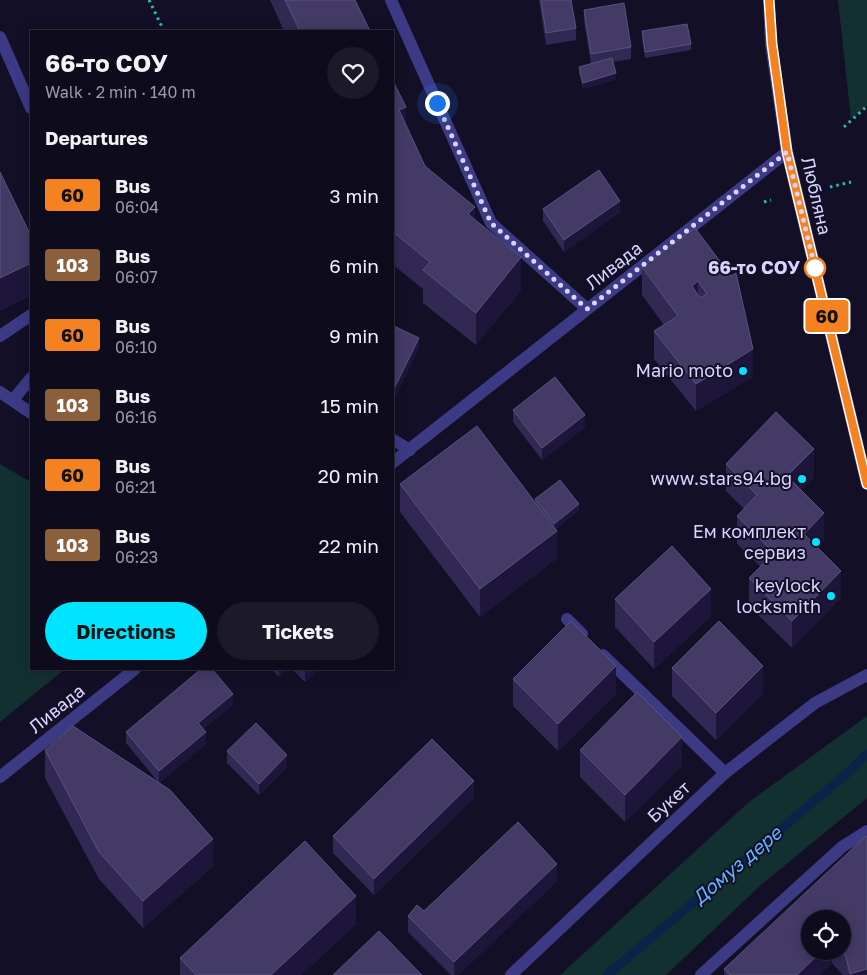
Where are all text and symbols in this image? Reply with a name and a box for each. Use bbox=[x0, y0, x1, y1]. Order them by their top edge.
button: heart bbox=[327, 47, 379, 99]
text: 66-то СОУ bbox=[45, 48, 168, 77]
text: Walk · 2 min · 140 m bbox=[45, 82, 196, 102]
your location bbox=[425, 91, 450, 116]
text: Departures bbox=[45, 126, 148, 149]
street label: Любляна bbox=[797, 155, 837, 237]
text: Bus bbox=[115, 174, 150, 197]
text: 60 bbox=[61, 184, 84, 206]
text: 3 min bbox=[330, 184, 379, 207]
text: 06:04 bbox=[115, 197, 159, 217]
street label: Ливада bbox=[581, 236, 646, 294]
text: Bus bbox=[115, 244, 150, 267]
text: 103 bbox=[57, 254, 88, 276]
text: 6 min bbox=[329, 254, 379, 277]
place label: 66-то СОУ bbox=[708, 256, 800, 278]
marker: 66-то СОУ bbox=[804, 257, 826, 279]
text: 06:07 bbox=[115, 267, 158, 287]
line badge: 60 bbox=[804, 300, 850, 332]
text: 60 bbox=[815, 305, 839, 327]
text: Bus bbox=[115, 314, 150, 337]
text: 60 bbox=[61, 324, 84, 346]
text: 9 min bbox=[329, 324, 379, 347]
text: 06:10 bbox=[115, 337, 157, 357]
place label: Mario moto bbox=[635, 359, 733, 381]
marker: Mario moto bbox=[737, 365, 749, 377]
text: Bus bbox=[115, 384, 150, 407]
text: 103 bbox=[57, 394, 88, 416]
text: 15 min bbox=[320, 394, 379, 417]
text: 06:16 bbox=[115, 407, 157, 427]
text: Bus bbox=[115, 454, 150, 477]
text: 60 bbox=[61, 464, 84, 486]
text: 20 min bbox=[318, 464, 379, 487]
place label: www.stars94.bg bbox=[650, 467, 792, 489]
marker: www.stars94.bg bbox=[796, 473, 808, 485]
text: 06:21 bbox=[115, 477, 156, 497]
place label: Ем комплект сервиз bbox=[693, 520, 806, 563]
text: Bus bbox=[115, 524, 150, 547]
text: 103 bbox=[57, 534, 88, 556]
text: 22 min bbox=[319, 534, 379, 557]
marker: Ем комплект сервиз bbox=[810, 536, 822, 548]
text: 06:23 bbox=[115, 547, 158, 567]
place label: keylock locksmith bbox=[736, 574, 821, 617]
marker: keylock locksmith bbox=[825, 590, 837, 602]
button: Directions bbox=[45, 602, 207, 660]
button: Tickets bbox=[217, 602, 379, 660]
street label: Ливада bbox=[24, 679, 89, 737]
street label: Букет bbox=[642, 776, 694, 827]
water label: Домуз дере bbox=[687, 820, 787, 909]
map controls bbox=[801, 910, 851, 960]
button: locate bbox=[801, 910, 851, 960]

